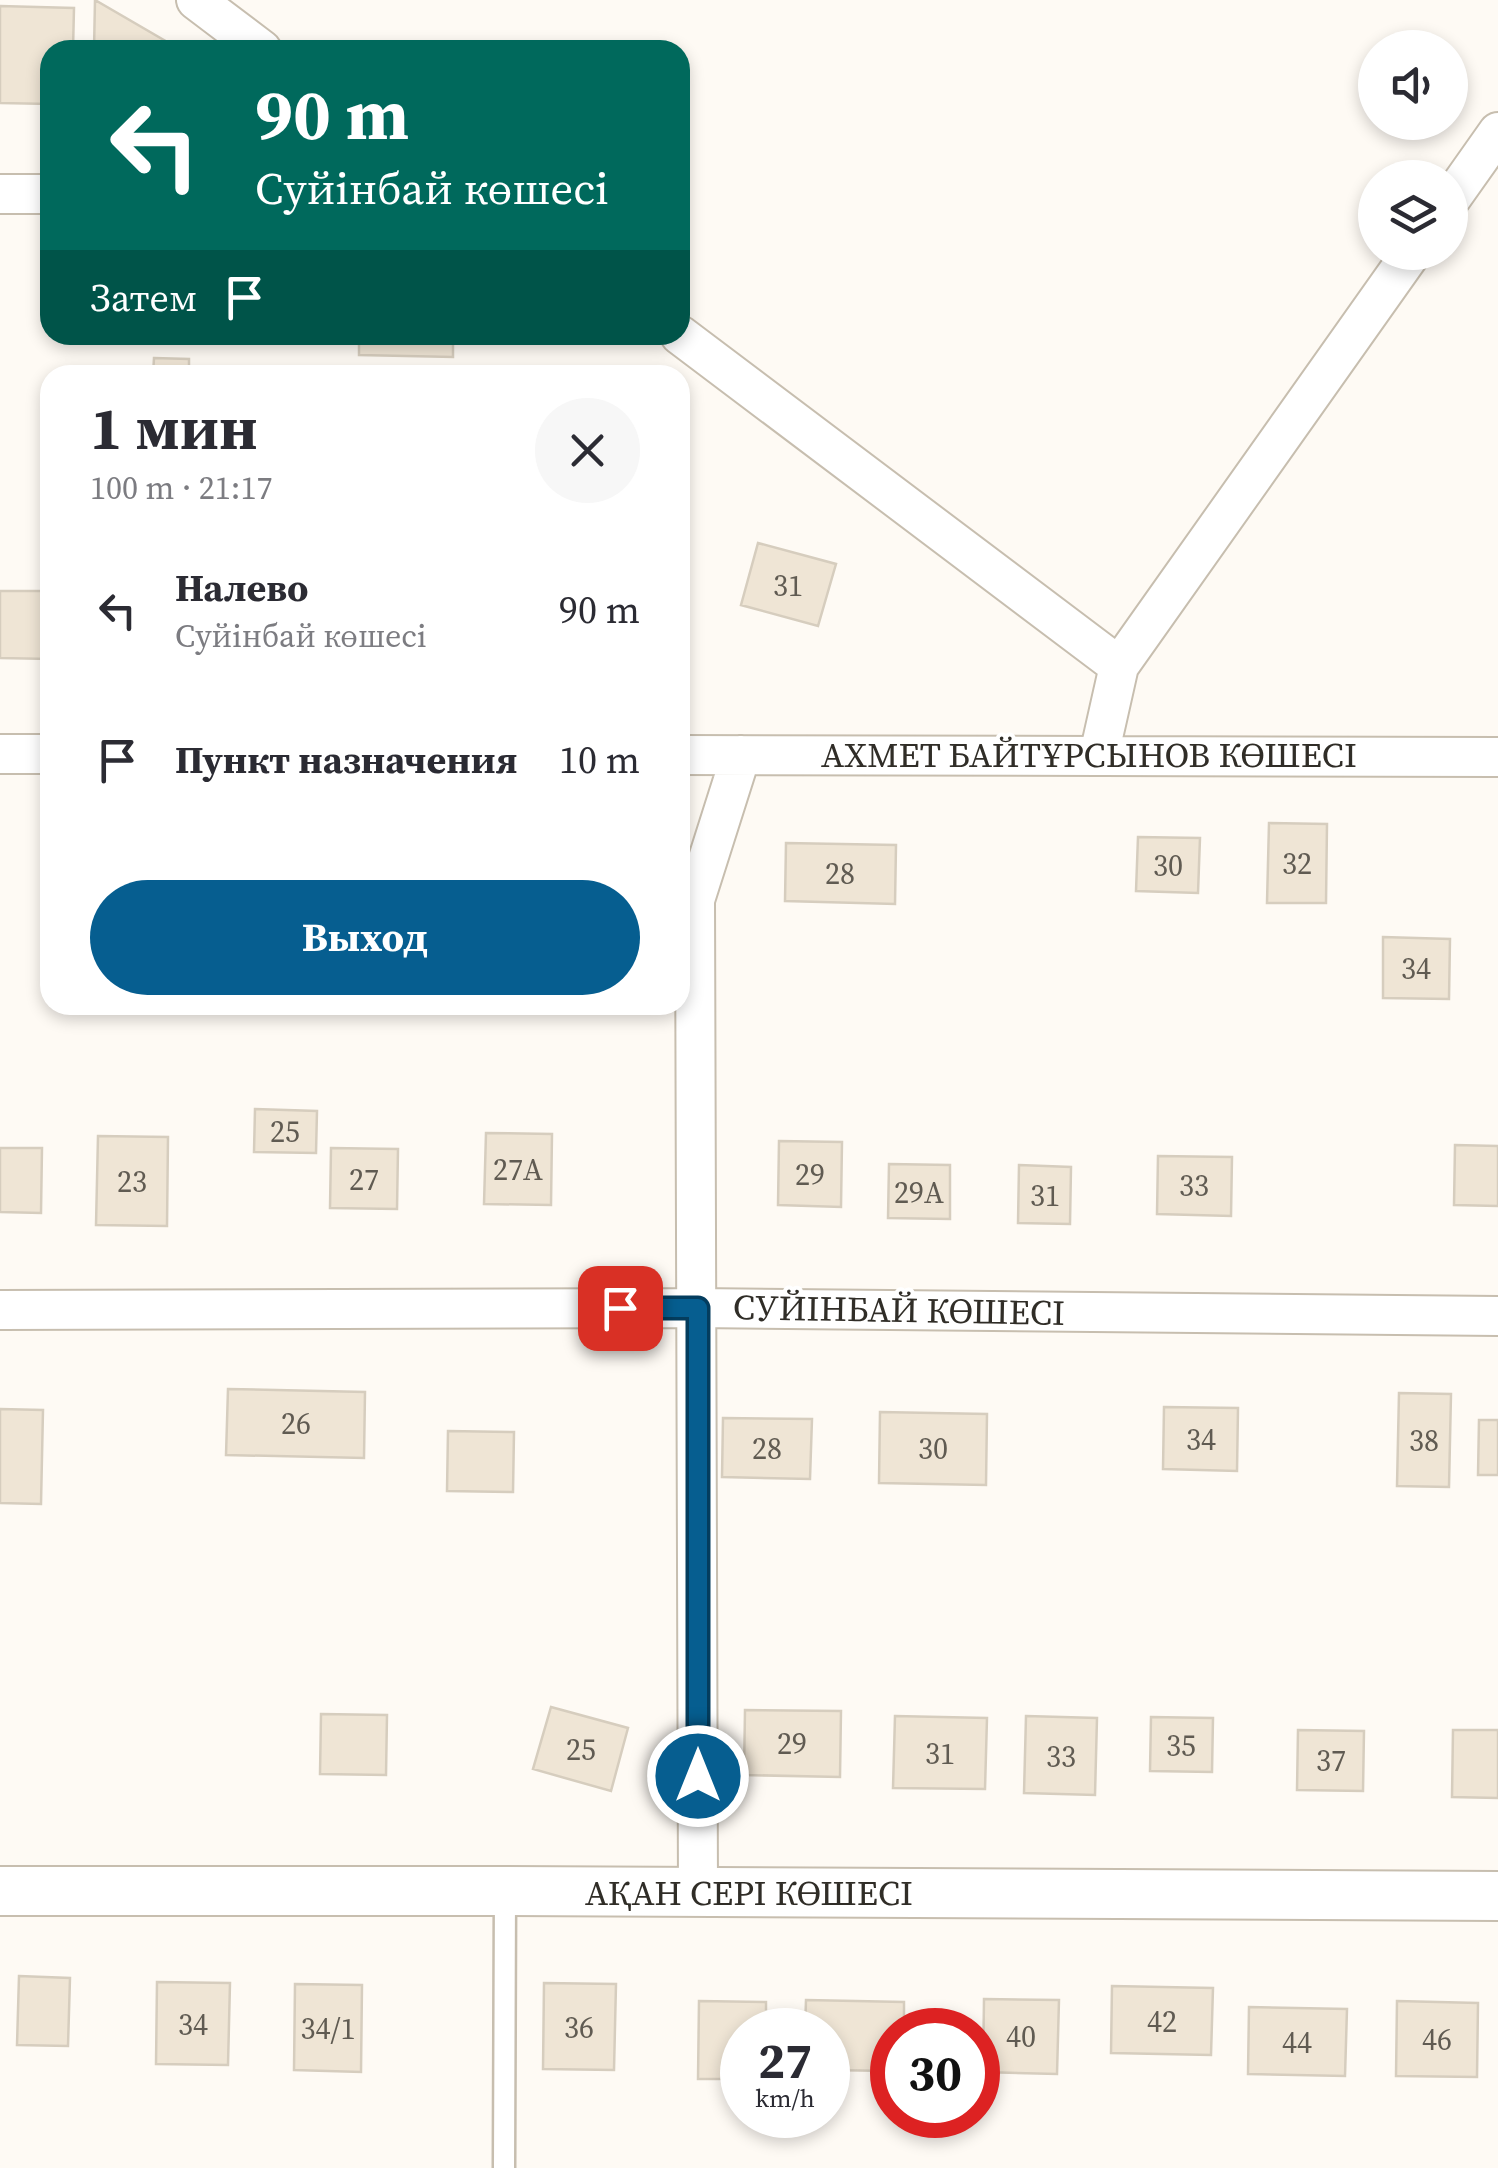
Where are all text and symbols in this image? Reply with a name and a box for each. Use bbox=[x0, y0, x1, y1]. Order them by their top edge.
map controls bbox=[1358, 30, 1468, 270]
button: sound bbox=[1358, 30, 1468, 140]
text: 90 m bbox=[255, 66, 409, 162]
icon: left bbox=[90, 80, 220, 210]
text: Суйінбай көшесі bbox=[255, 157, 609, 219]
button: layers bbox=[1358, 160, 1468, 270]
icon: arrive bbox=[217, 270, 272, 325]
text: Затем bbox=[90, 272, 197, 324]
text: 1 мин bbox=[90, 387, 258, 469]
button: close bbox=[535, 398, 640, 503]
text: 100 m · 21:17 bbox=[90, 466, 272, 510]
text: Налево bbox=[175, 562, 309, 614]
house number: 31 bbox=[773, 565, 803, 606]
icon: left bbox=[90, 583, 145, 638]
text: 90 m bbox=[559, 584, 640, 636]
text: Суйінбай көшесі bbox=[175, 614, 426, 658]
street label: АХМЕТ БАЙТҰРСЫНОВ КӨШЕСІ bbox=[821, 731, 1357, 779]
icon: arrive bbox=[90, 733, 145, 788]
text: Пункт назначения bbox=[175, 734, 517, 786]
text: 10 m bbox=[559, 734, 640, 786]
house number: 32 bbox=[1282, 843, 1312, 884]
house number: 30 bbox=[1153, 845, 1183, 886]
house number: 28 bbox=[825, 853, 855, 894]
button: Выход bbox=[90, 880, 640, 995]
house number: 34 bbox=[1401, 948, 1431, 989]
house number: 25 bbox=[270, 1111, 300, 1152]
house number: 27А bbox=[493, 1149, 543, 1190]
house number: 29 bbox=[795, 1154, 825, 1195]
house number: 27 bbox=[349, 1159, 379, 1200]
house number: 23 bbox=[117, 1161, 147, 1202]
house number: 33 bbox=[1179, 1165, 1209, 1206]
house number: 29А bbox=[894, 1172, 944, 1213]
house number: 31 bbox=[1030, 1175, 1060, 1216]
pin bbox=[578, 1266, 663, 1351]
icon: arrive bbox=[593, 1281, 648, 1336]
street label: СУЙІНБАЙ КӨШЕСІ bbox=[733, 1283, 1065, 1337]
house number: 26 bbox=[281, 1403, 311, 1444]
house number: 34 bbox=[1186, 1419, 1216, 1460]
house number: 38 bbox=[1409, 1420, 1439, 1461]
house number: 28 bbox=[752, 1428, 782, 1469]
house number: 30 bbox=[918, 1428, 948, 1469]
house number: 29 bbox=[777, 1723, 807, 1764]
position arrow bbox=[646, 1724, 750, 1828]
house number: 35 bbox=[1166, 1725, 1196, 1766]
house number: 25 bbox=[566, 1729, 596, 1770]
house number: 31 bbox=[925, 1733, 955, 1774]
house number: 33 bbox=[1046, 1736, 1076, 1777]
house number: 37 bbox=[1316, 1740, 1346, 1781]
street label: АҚАН СЕРІ КӨШЕСІ bbox=[585, 1869, 913, 1917]
house number: 42 bbox=[1147, 2001, 1177, 2042]
house number: 34 bbox=[178, 2004, 208, 2045]
house number: 36 bbox=[564, 2007, 594, 2048]
house number: 34/1 bbox=[301, 2008, 355, 2049]
speed limit sign: 30 bbox=[870, 2008, 1000, 2138]
house number: 40 bbox=[1006, 2016, 1036, 2057]
house number: 46 bbox=[1422, 2019, 1452, 2060]
house number: 44 bbox=[1282, 2022, 1312, 2063]
text: 27 bbox=[758, 2026, 812, 2095]
text: km/h bbox=[755, 2081, 815, 2115]

